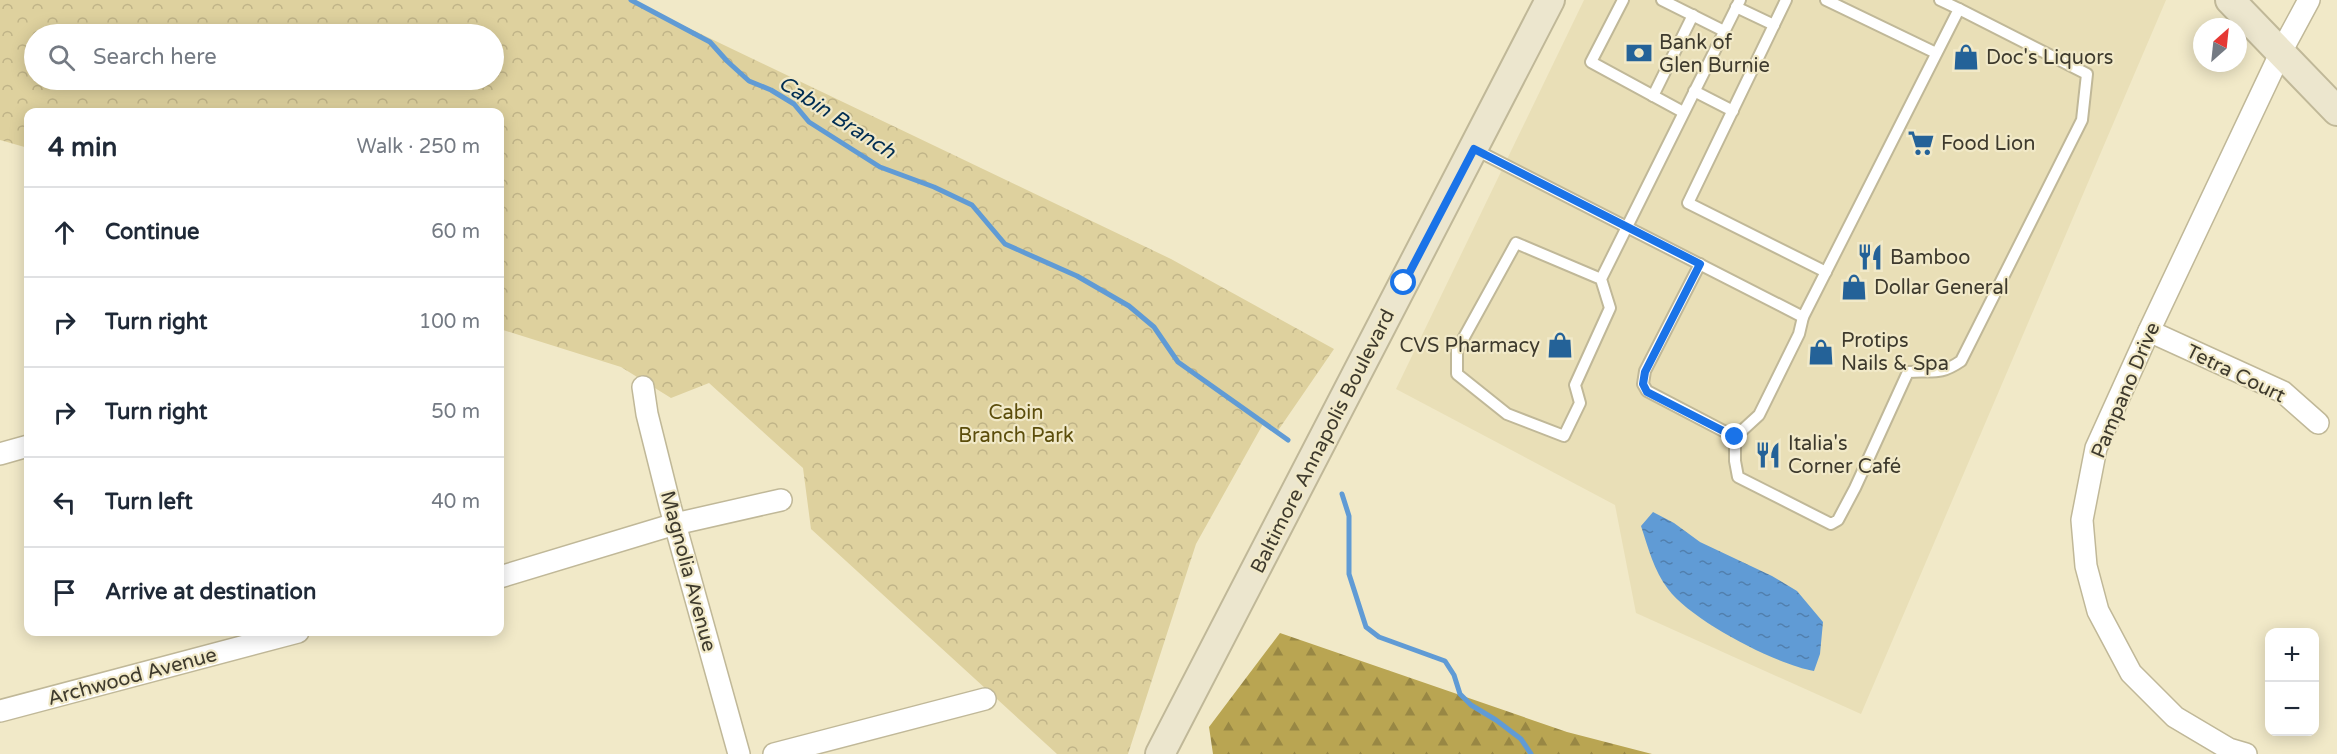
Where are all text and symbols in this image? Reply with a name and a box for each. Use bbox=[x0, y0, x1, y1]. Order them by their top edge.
north arrow bbox=[2193, 18, 2247, 72]
search box bbox=[24, 24, 504, 90]
place label: Bank of Glen Burnie bbox=[1659, 31, 1770, 78]
bank icon: Bank of Glen Burnie bbox=[1624, 38, 1654, 68]
icon: search bbox=[45, 41, 78, 74]
shop icon: Doc's Liquors bbox=[1951, 42, 1981, 72]
text: Search here bbox=[93, 44, 217, 70]
place label: Doc's Liquors bbox=[1986, 46, 2113, 70]
water label: Cabin Branch bbox=[774, 70, 901, 165]
supermarket icon: Food Lion bbox=[1906, 128, 1936, 158]
text: 4 min bbox=[48, 132, 117, 163]
place label: Food Lion bbox=[1941, 132, 2035, 156]
text: Walk · 250 m bbox=[357, 135, 480, 159]
icon: ahead bbox=[48, 216, 81, 249]
text: Continue bbox=[105, 219, 200, 245]
text: 60 m bbox=[431, 220, 480, 244]
restaurant icon: Bamboo bbox=[1855, 242, 1885, 272]
place label: Bamboo bbox=[1890, 246, 1970, 270]
route start bbox=[1390, 269, 1416, 295]
shop icon: Dollar General bbox=[1839, 272, 1869, 302]
place label: Dollar General bbox=[1874, 276, 2009, 300]
street label: Baltimore Annapolis Boulevard bbox=[1246, 305, 1400, 577]
icon: right bbox=[48, 306, 81, 339]
text: Turn right bbox=[105, 309, 207, 335]
text: 100 m bbox=[419, 310, 480, 334]
street label: Pampano Drive bbox=[2087, 319, 2165, 462]
place label: Protips Nails & Spa bbox=[1841, 329, 1949, 376]
shop icon: CVS Pharmacy bbox=[1545, 330, 1575, 360]
place label: CVS Pharmacy bbox=[1399, 334, 1540, 358]
shop icon: Protips Nails & Spa bbox=[1806, 337, 1836, 367]
street label: Tetra Court bbox=[2182, 340, 2289, 408]
icon: right bbox=[48, 396, 81, 429]
text: Turn right bbox=[105, 399, 207, 425]
text: 50 m bbox=[431, 400, 480, 424]
park label: Cabin Branch Park bbox=[958, 401, 1074, 448]
route end bbox=[1721, 423, 1747, 449]
place label: Italia's Corner Café bbox=[1788, 432, 1901, 479]
restaurant icon: Italia's Corner Café bbox=[1753, 440, 1783, 470]
icon: left bbox=[48, 486, 81, 519]
street label: Magnolia Avenue bbox=[655, 488, 721, 654]
text: Turn left bbox=[105, 489, 193, 515]
text: 40 m bbox=[431, 490, 480, 514]
icon: arrive bbox=[48, 576, 81, 609]
text: Arrive at destination bbox=[105, 579, 316, 605]
map controls bbox=[2265, 628, 2319, 736]
button: + bbox=[2265, 628, 2319, 682]
street label: Archwood Avenue bbox=[45, 643, 220, 711]
button: − bbox=[2265, 682, 2319, 736]

